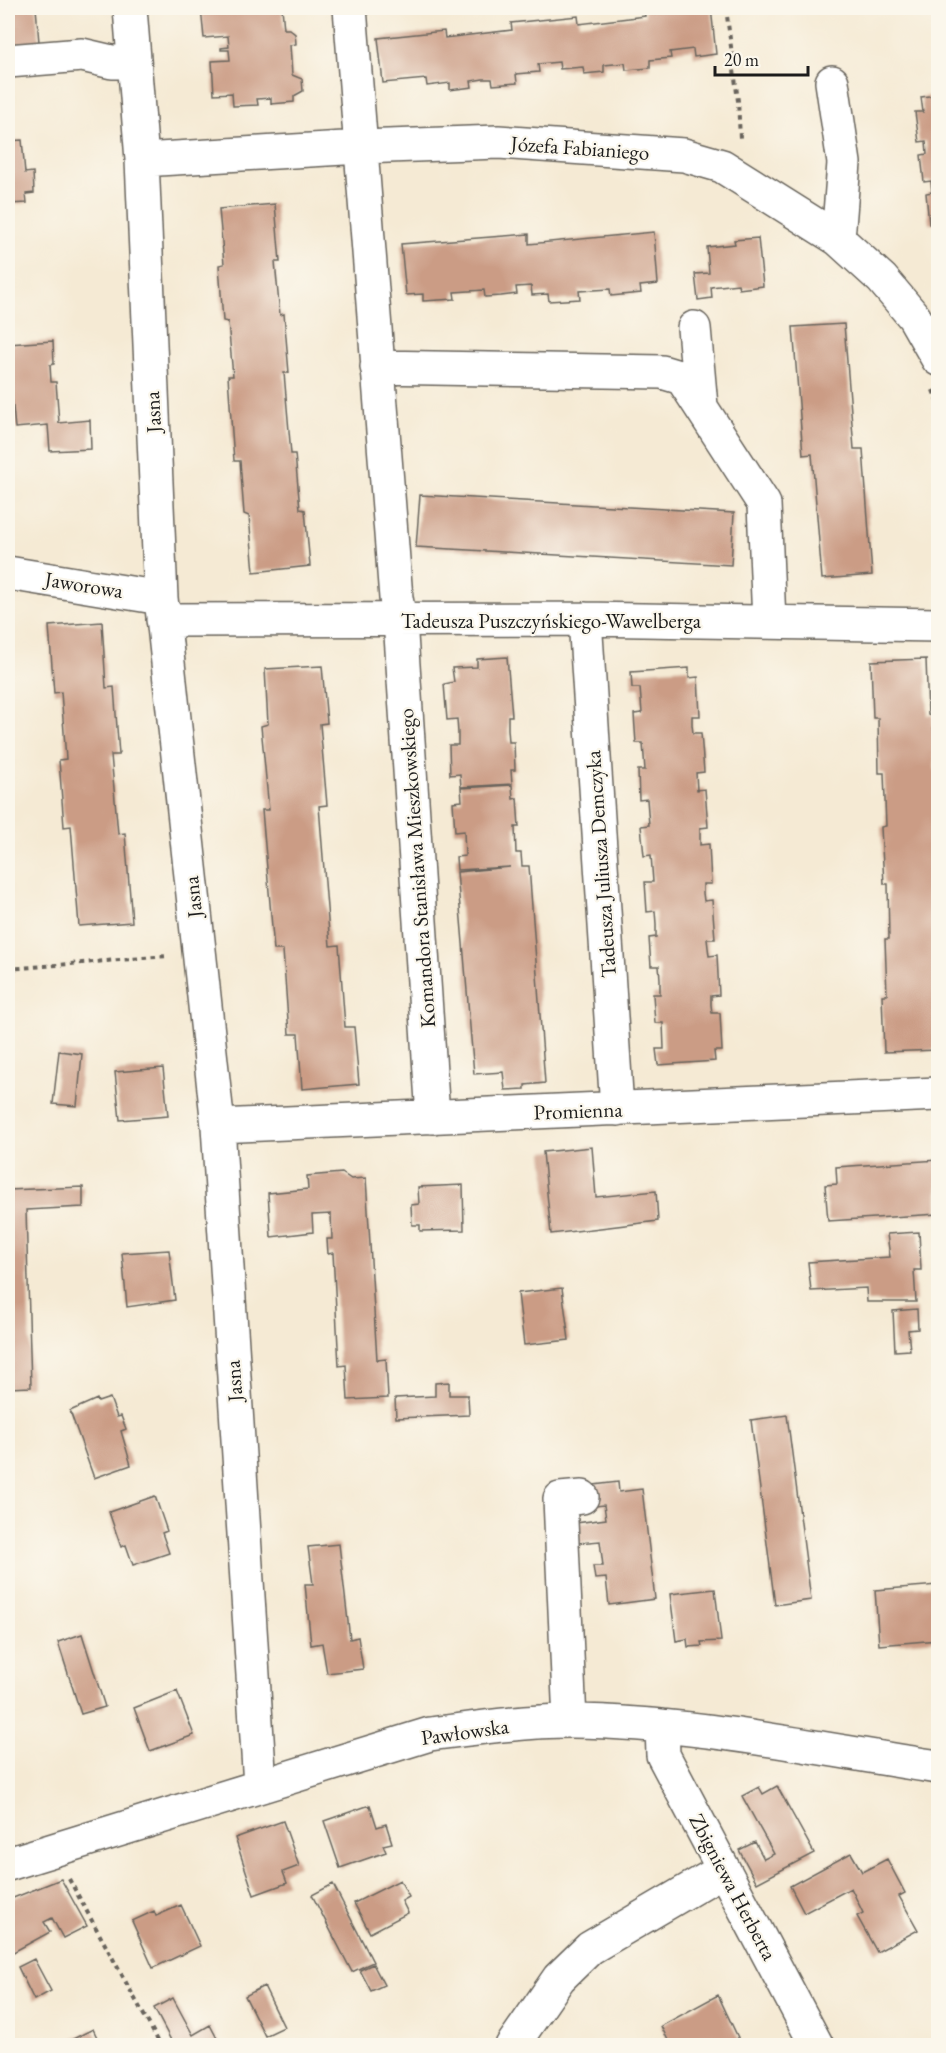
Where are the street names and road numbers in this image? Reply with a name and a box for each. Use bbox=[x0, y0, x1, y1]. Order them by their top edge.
street label: Józefa Fabianiego bbox=[508, 129, 650, 166]
street label: Jasna bbox=[138, 390, 167, 436]
street label: Jaworowa bbox=[41, 565, 126, 604]
street label: Tadeusza Puszczyńskiego-Wawelberga bbox=[401, 607, 702, 634]
street label: Komandora Stanisława Mieszkowskiego bbox=[392, 707, 441, 1029]
street label: Tadeusza Juliusza Demczyka bbox=[579, 749, 622, 979]
street label: Jasna bbox=[177, 874, 208, 921]
street label: Promienna bbox=[533, 1095, 624, 1126]
street label: Jasna bbox=[219, 1359, 249, 1405]
street label: Pawłowska bbox=[419, 1712, 511, 1751]
street label: Zbigniewa Herberta bbox=[683, 1809, 784, 1965]

